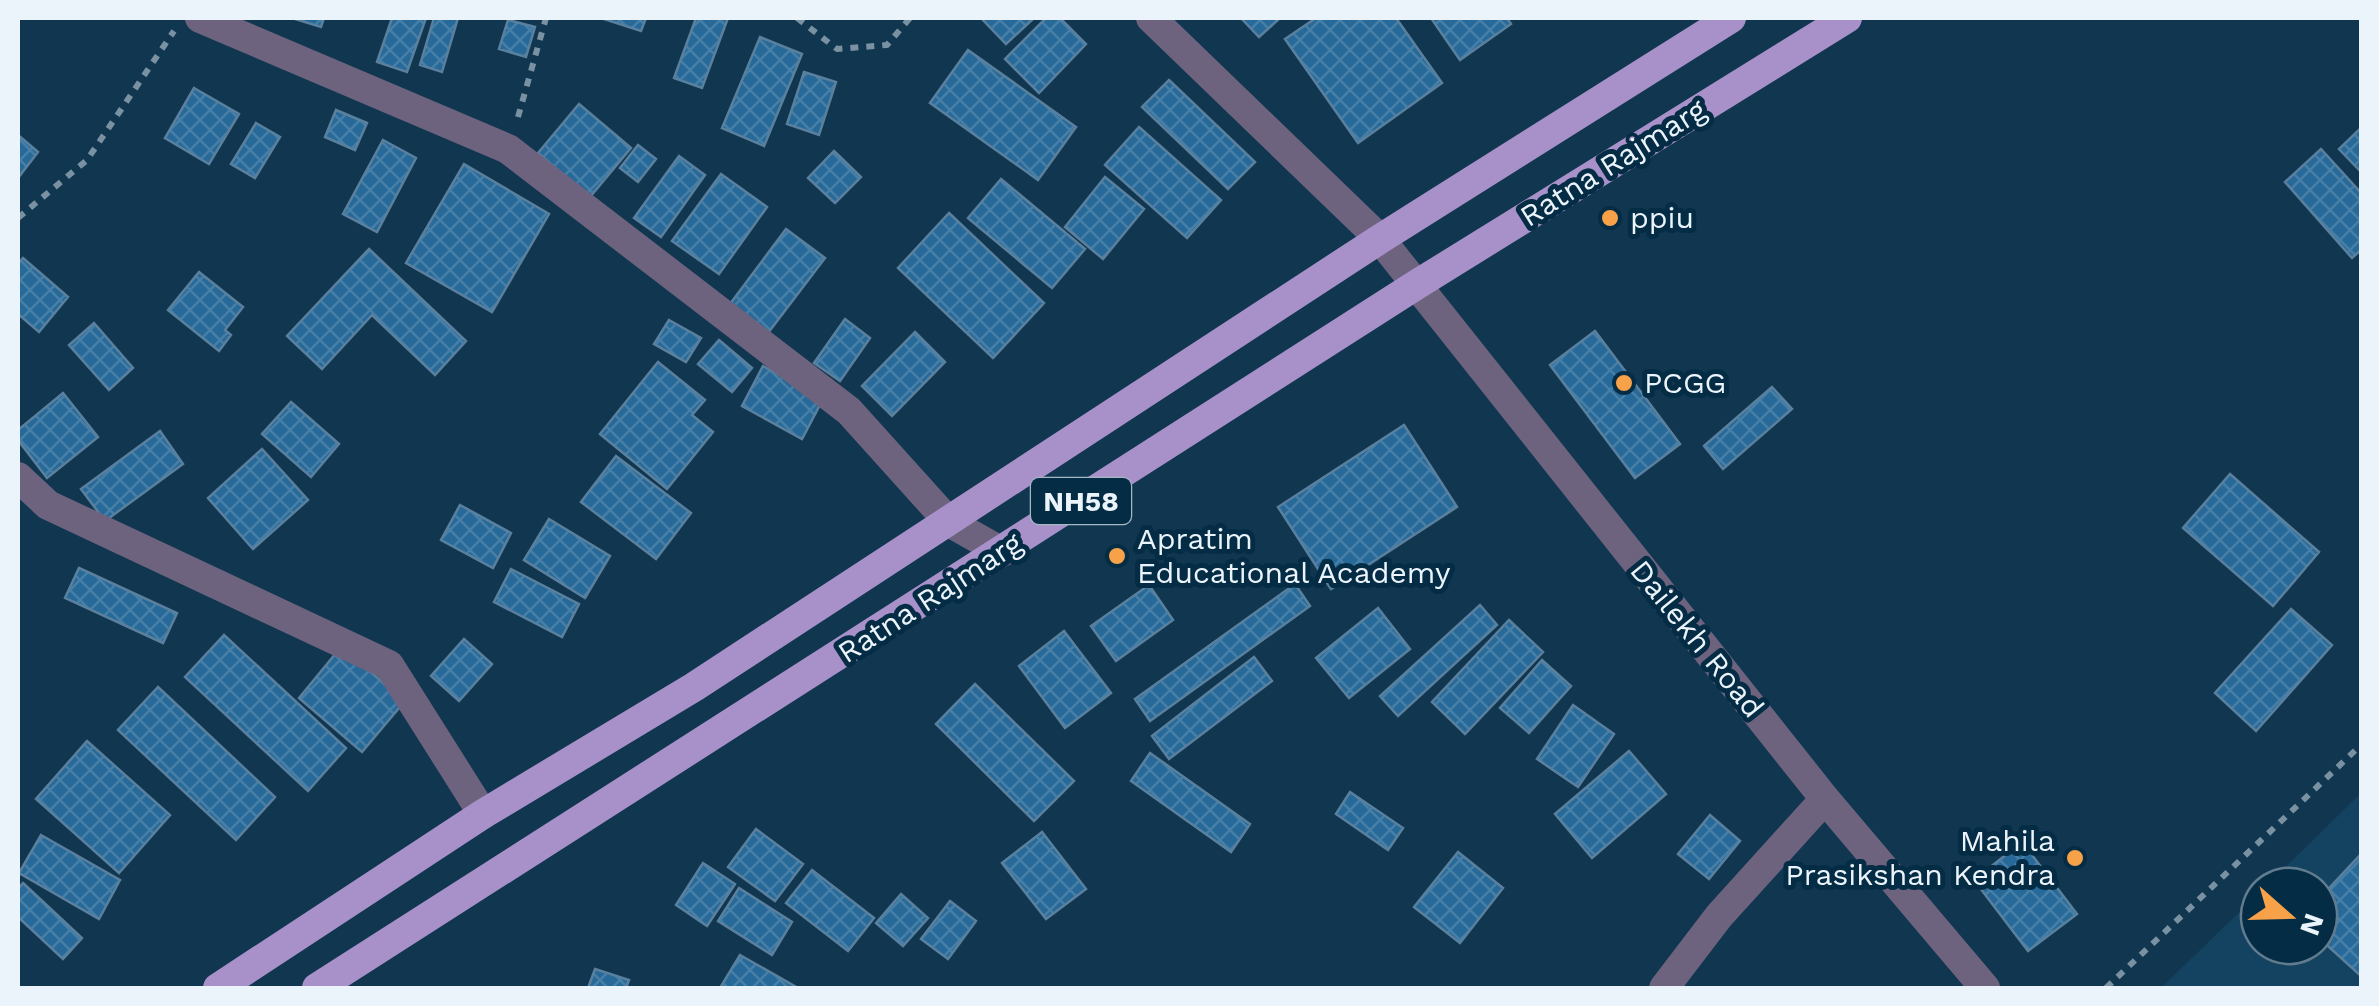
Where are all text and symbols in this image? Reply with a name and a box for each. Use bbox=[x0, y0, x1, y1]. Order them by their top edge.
street label: Ratna Rajmarg bbox=[1514, 92, 1712, 234]
place label: ppiu bbox=[1630, 200, 1694, 235]
marker: ppiu bbox=[1599, 207, 1621, 229]
place label: PCGG bbox=[1644, 365, 1726, 400]
marker: PCGG bbox=[1613, 372, 1635, 394]
road number: NH58 bbox=[1031, 478, 1131, 524]
place label: Apratim Educational Academy bbox=[1137, 521, 1451, 590]
street label: Ratna Rajmarg bbox=[831, 525, 1028, 670]
marker: Apratim Educational Academy bbox=[1106, 545, 1128, 567]
street label: Dailekh Road bbox=[1623, 553, 1771, 724]
place label: Mahila Prasikshan Kendra bbox=[1785, 823, 2055, 892]
marker: Mahila Prasikshan Kendra bbox=[2064, 847, 2086, 869]
north arrow bbox=[2239, 866, 2339, 966]
text: N bbox=[2293, 909, 2331, 940]

